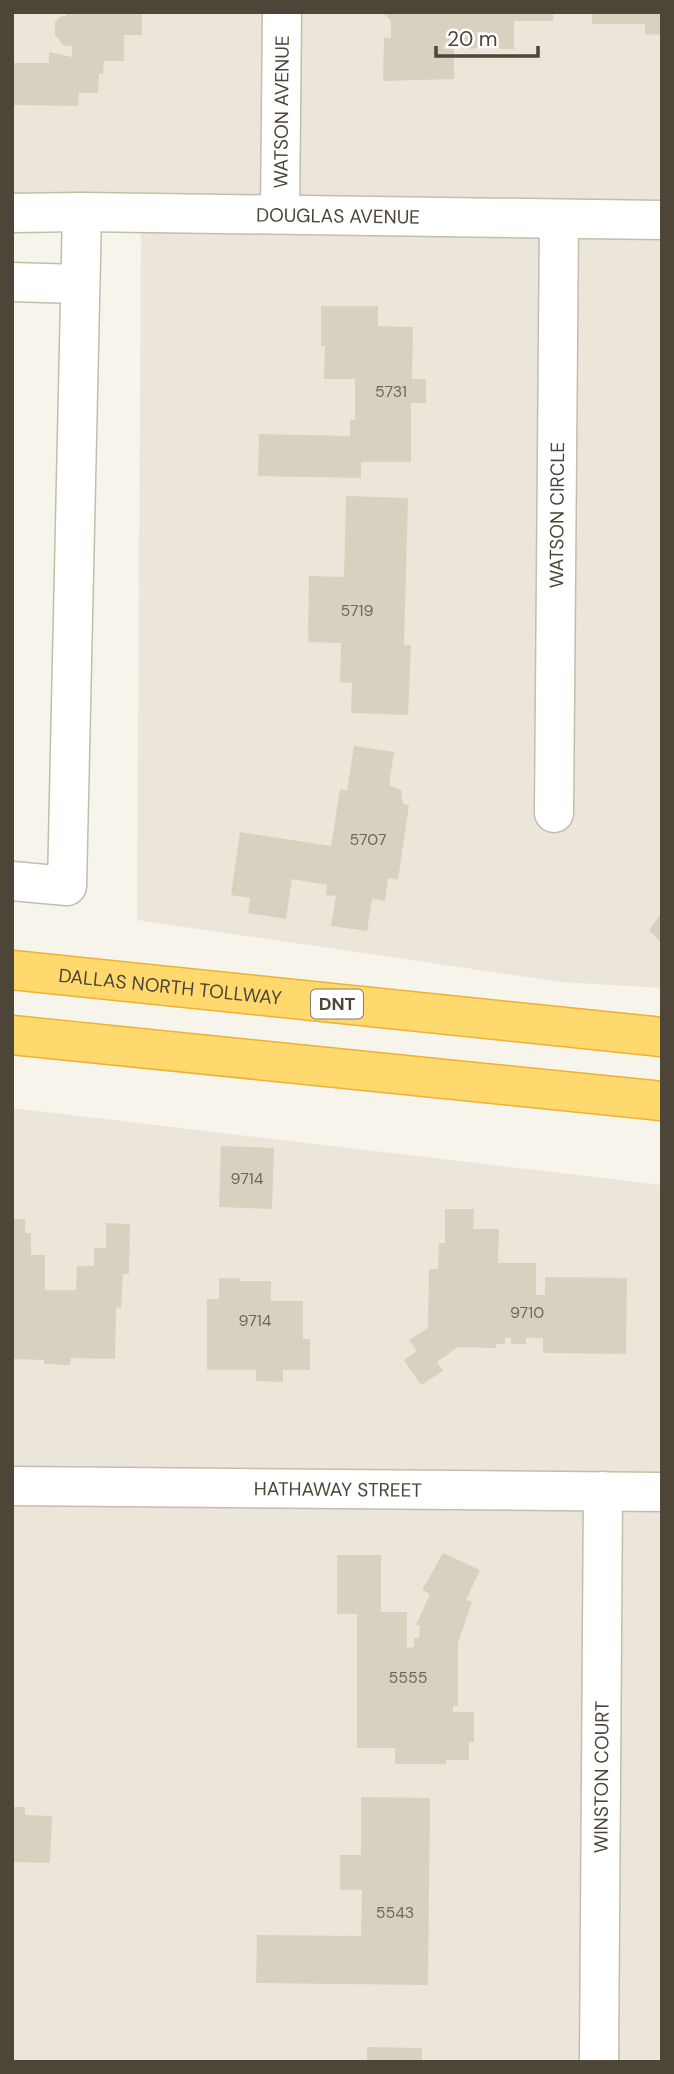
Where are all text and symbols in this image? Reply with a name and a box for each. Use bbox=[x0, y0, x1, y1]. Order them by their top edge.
scale bar bbox=[436, 14, 538, 58]
text: 20 m bbox=[447, 25, 498, 53]
street label: WATSON AVENUE bbox=[268, 35, 294, 189]
street label: DOUGLAS AVENUE bbox=[256, 202, 420, 229]
house number: 5731 bbox=[375, 381, 407, 402]
street label: WATSON CIRCLE bbox=[543, 442, 570, 588]
house number: 5719 bbox=[340, 600, 374, 621]
house number: 5707 bbox=[349, 829, 387, 850]
street label: DALLAS NORTH TOLLWAY bbox=[57, 962, 283, 1010]
road number: DNT bbox=[311, 989, 363, 1018]
house number: 9714 bbox=[231, 1168, 264, 1189]
house number: 9710 bbox=[510, 1302, 544, 1323]
house number: 9714 bbox=[239, 1310, 272, 1331]
street label: HATHAWAY STREET bbox=[254, 1476, 423, 1502]
house number: 5555 bbox=[388, 1667, 428, 1688]
street label: WINSTON COURT bbox=[588, 1700, 614, 1853]
house number: 5543 bbox=[376, 1902, 414, 1923]

